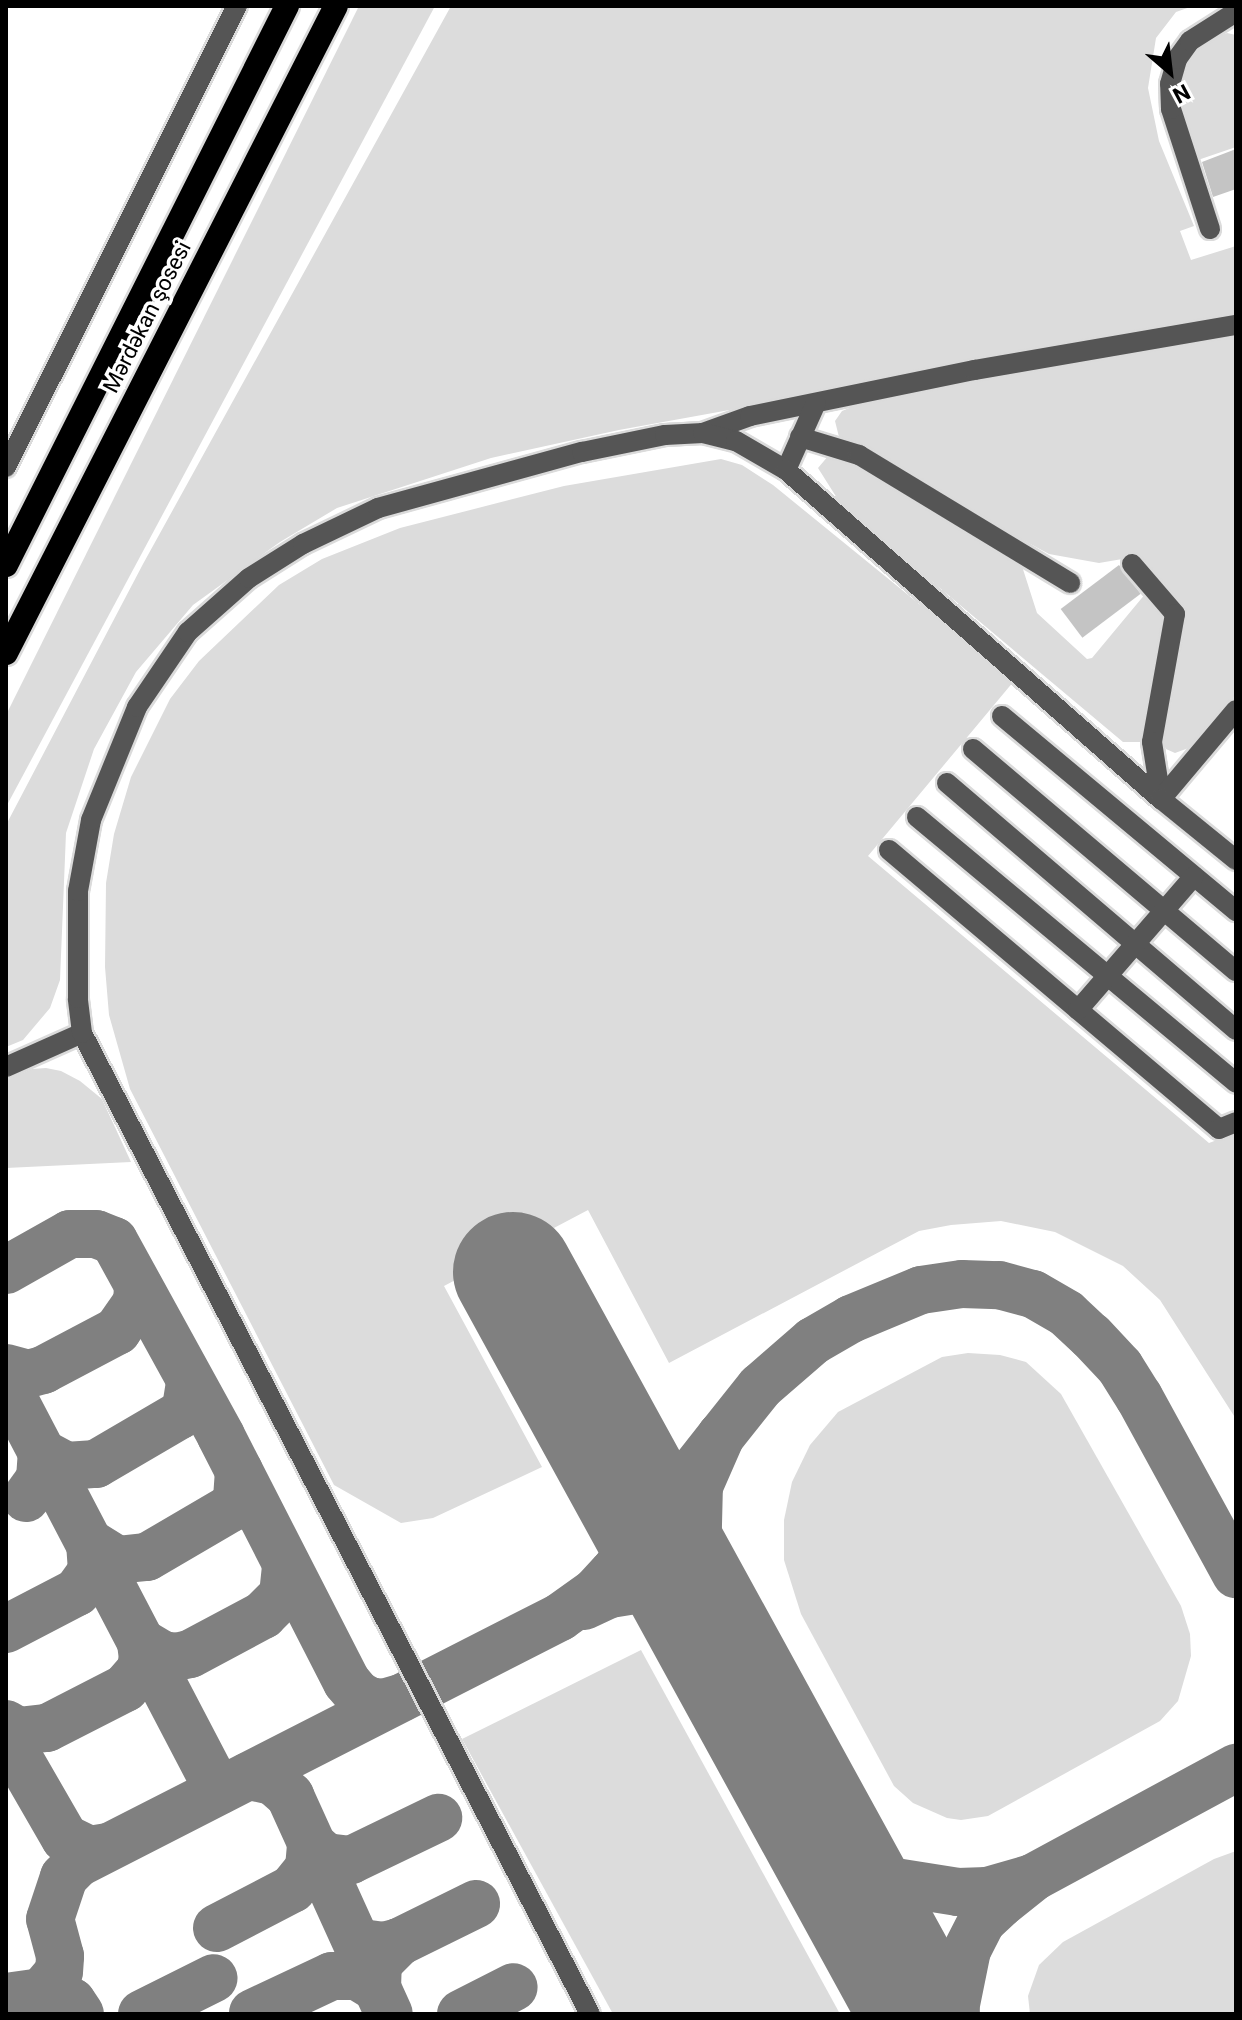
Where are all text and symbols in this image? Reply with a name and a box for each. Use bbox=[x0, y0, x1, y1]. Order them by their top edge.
north arrow bbox=[1130, 32, 1210, 112]
text: N bbox=[1169, 79, 1194, 108]
street label: Mərdəkan şosesi bbox=[97, 237, 197, 397]

